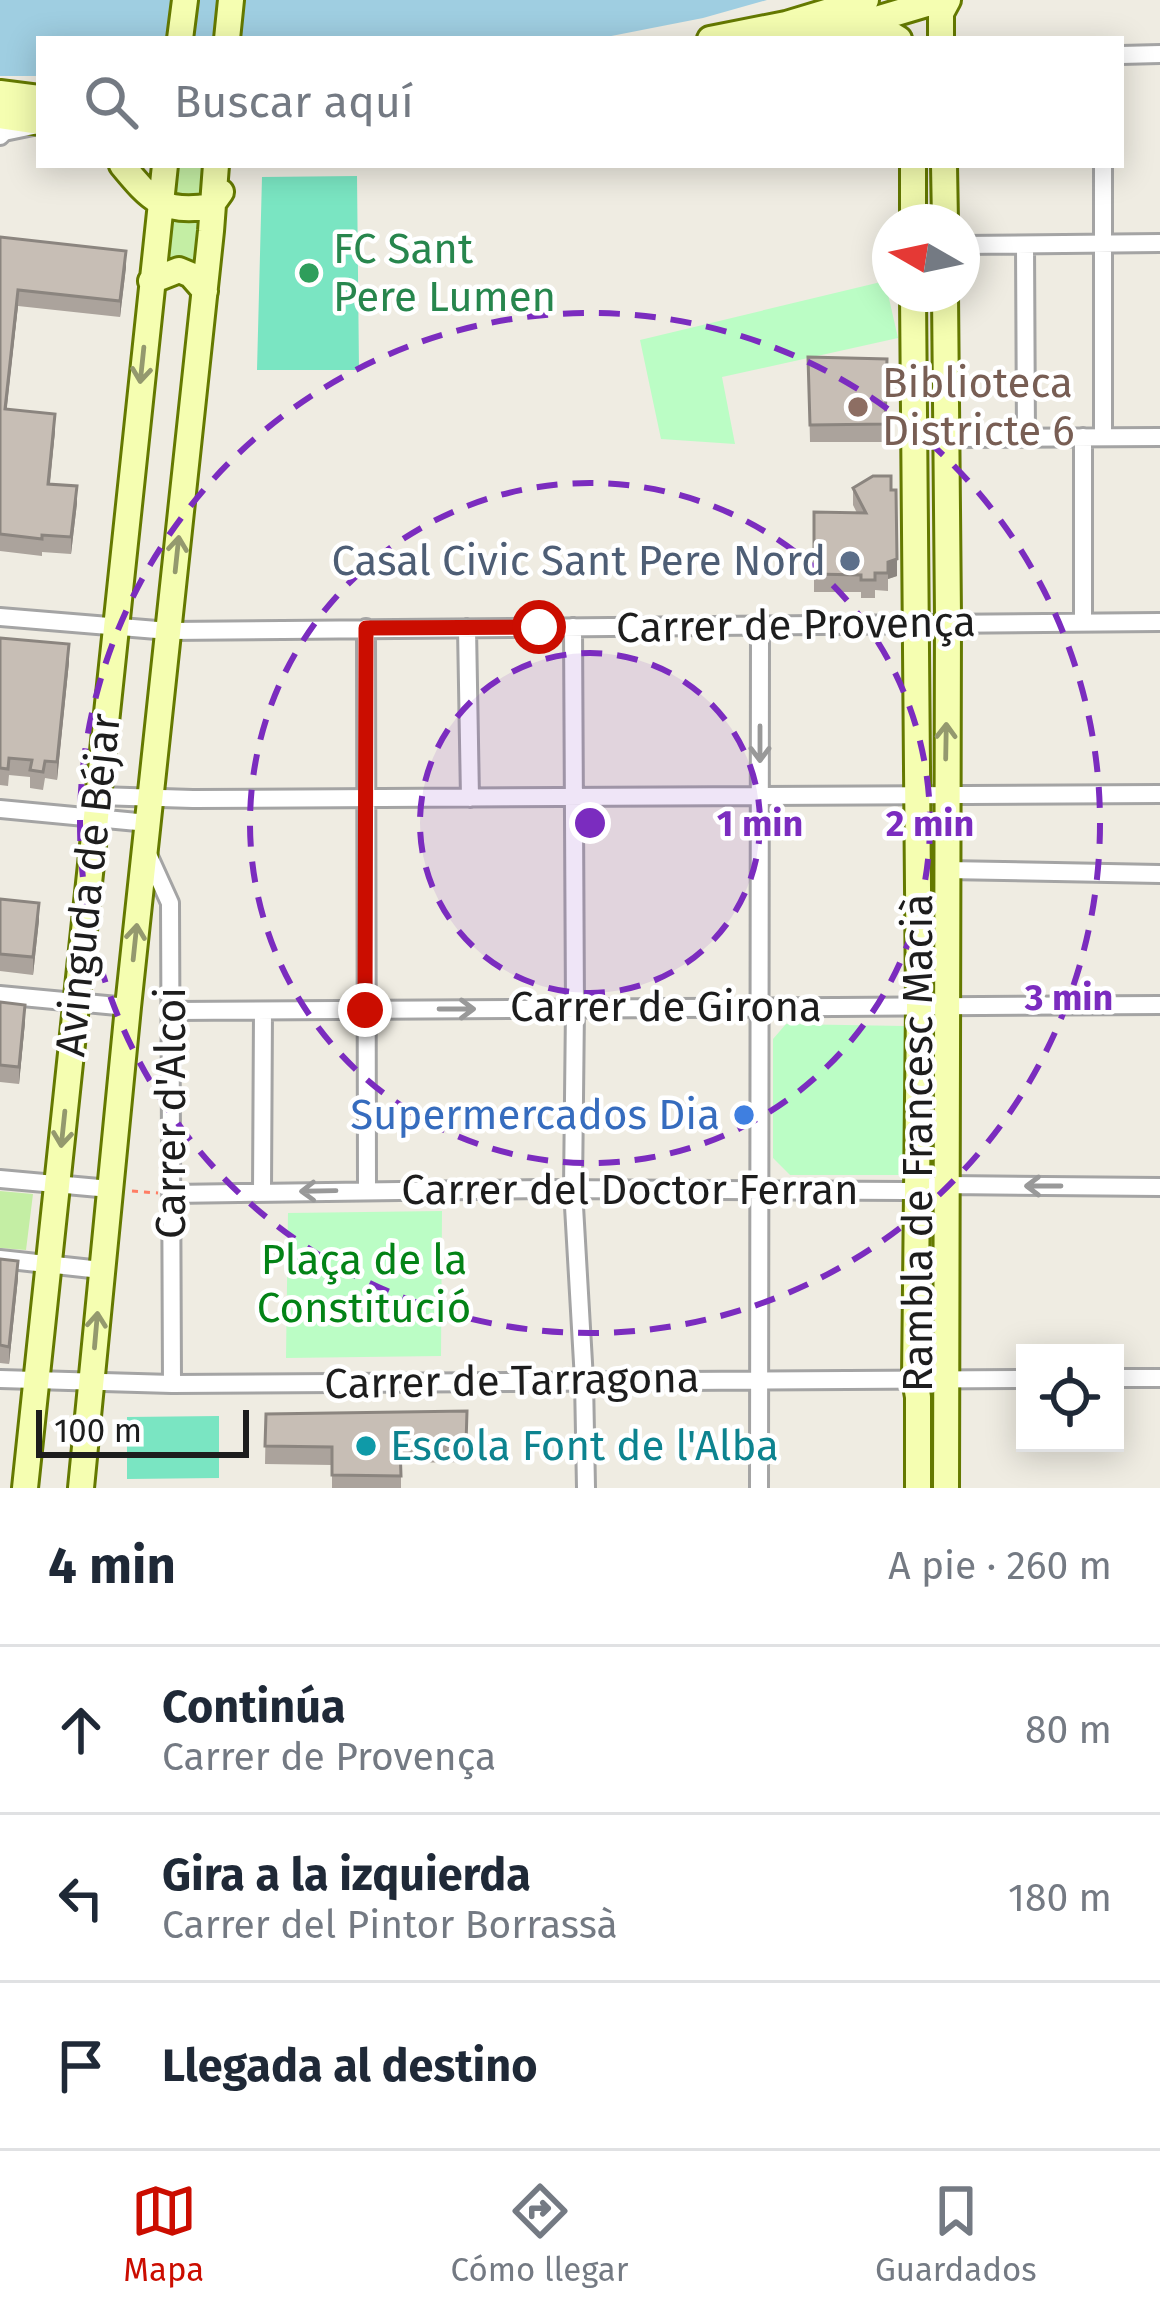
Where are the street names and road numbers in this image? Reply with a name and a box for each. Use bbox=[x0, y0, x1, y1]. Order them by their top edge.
street label: Carrer de Provença bbox=[616, 597, 976, 653]
street label: Avinguda de Béjar bbox=[45, 711, 131, 1059]
street label: Rambla de Francesc Macià bbox=[893, 894, 943, 1392]
street label: Carrer de Girona bbox=[510, 982, 822, 1032]
street label: Carrer d'Alcoi bbox=[146, 987, 196, 1239]
street label: Carrer del Doctor Ferran bbox=[401, 1165, 859, 1215]
street label: Carrer de Tarragona bbox=[324, 1353, 700, 1409]

